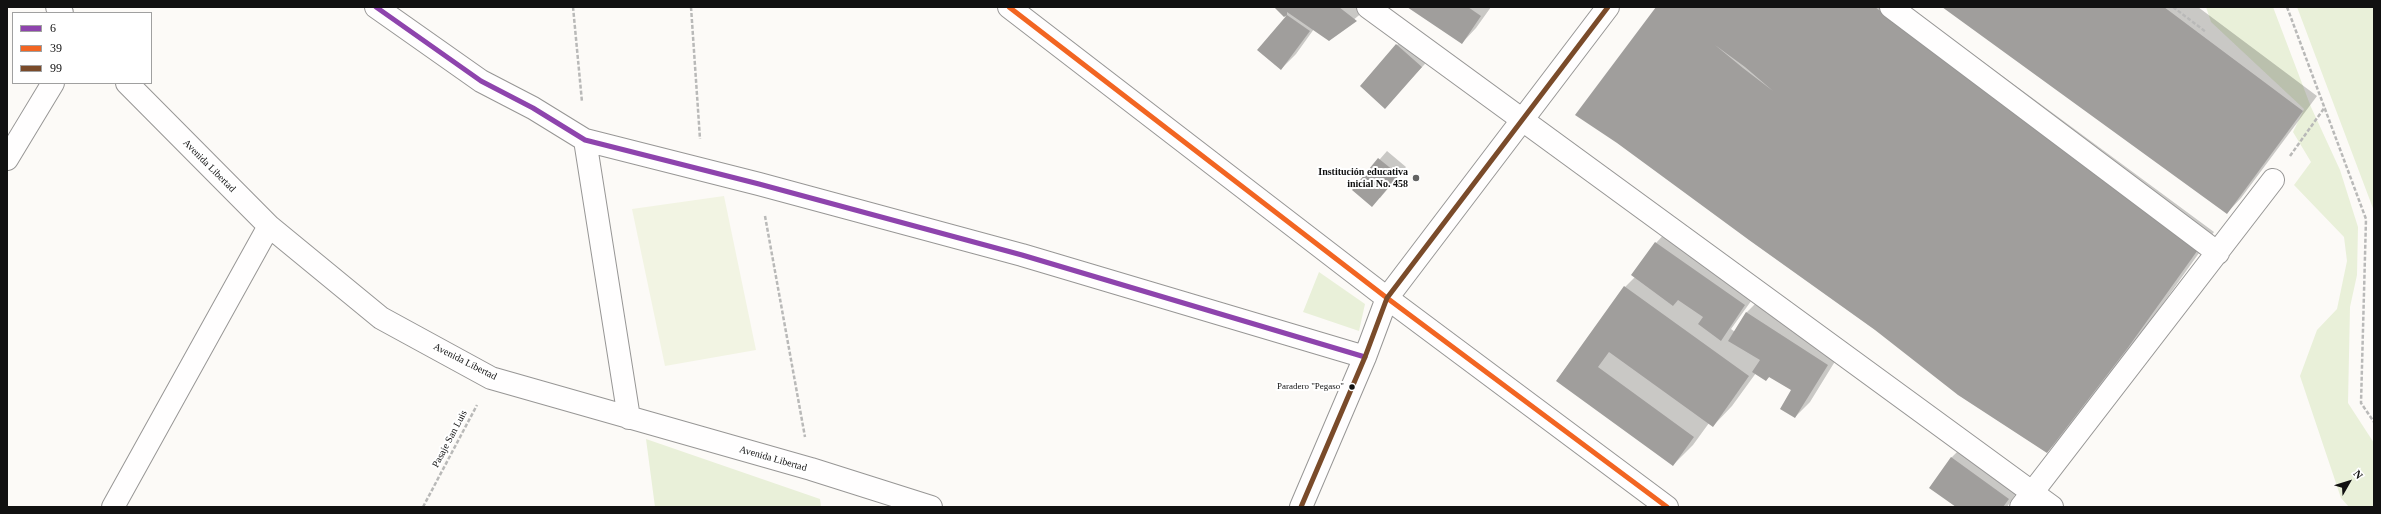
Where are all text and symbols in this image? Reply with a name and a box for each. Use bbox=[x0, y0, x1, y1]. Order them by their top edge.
legend bbox=[12, 12, 152, 84]
text: 6 bbox=[50, 21, 56, 35]
text: 39 bbox=[50, 41, 62, 55]
text: 99 bbox=[50, 61, 62, 75]
street label: Avenida Libertad bbox=[180, 137, 238, 195]
place label: Institución educativa inicial No. 458 bbox=[1318, 166, 1408, 190]
marker: Institución educativa inicial No. 458 bbox=[1411, 173, 1421, 183]
street label: Avenida Libertad bbox=[431, 341, 499, 383]
place label: Paradero "Pegaso" bbox=[1277, 382, 1344, 392]
marker: Paradero "Pegaso" bbox=[1347, 382, 1357, 392]
street label: Pasaje San Luis bbox=[430, 408, 470, 470]
street label: Avenida Libertad bbox=[738, 444, 808, 474]
north arrow bbox=[2329, 462, 2369, 502]
text: N bbox=[2351, 468, 2365, 481]

